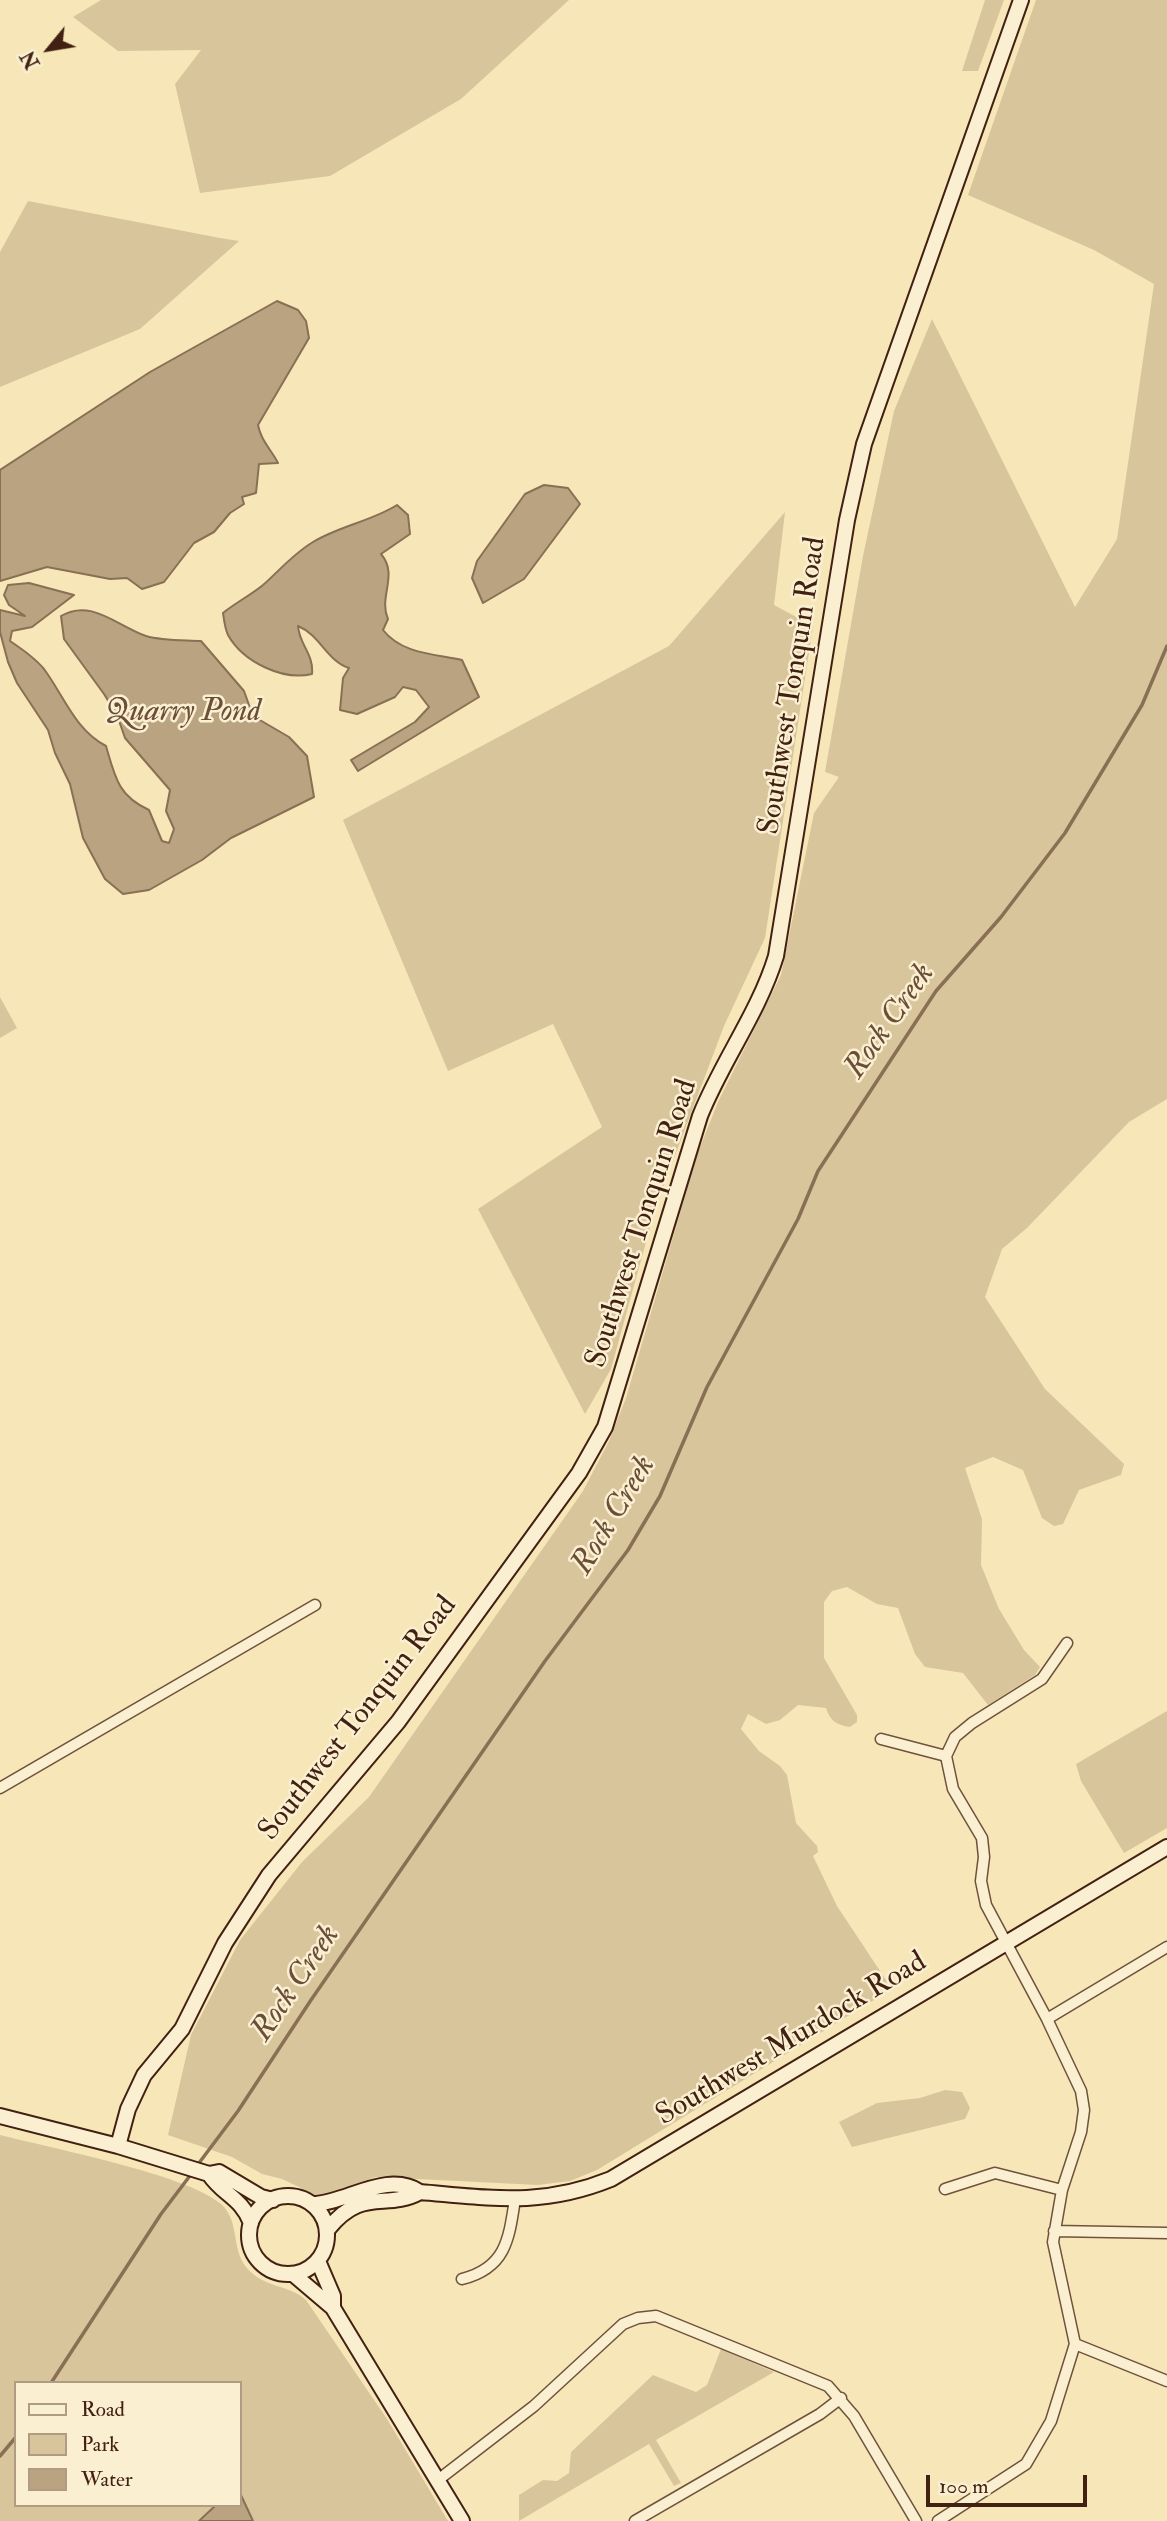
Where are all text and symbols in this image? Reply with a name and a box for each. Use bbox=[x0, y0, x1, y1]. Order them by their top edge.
north arrow bbox=[14, 14, 84, 84]
text: N bbox=[16, 46, 45, 73]
street label: Southwest Tonquin Road bbox=[753, 535, 835, 837]
water label: Quarry Pond bbox=[105, 694, 261, 732]
water label: Rock Creek bbox=[838, 957, 944, 1087]
street label: Southwest Tonquin Road bbox=[579, 1075, 707, 1373]
water label: Rock Creek bbox=[565, 1450, 665, 1582]
street label: Southwest Tonquin Road bbox=[252, 1589, 466, 1849]
water label: Rock Creek bbox=[244, 1919, 350, 2049]
street label: Southwest Murdock Road bbox=[650, 1945, 934, 2135]
legend bbox=[14, 2381, 242, 2507]
text: Road bbox=[81, 2396, 125, 2423]
text: Park bbox=[81, 2431, 119, 2458]
scale bar bbox=[929, 2462, 1090, 2506]
text: Water bbox=[81, 2466, 133, 2493]
text: 100 m bbox=[939, 2473, 989, 2500]

